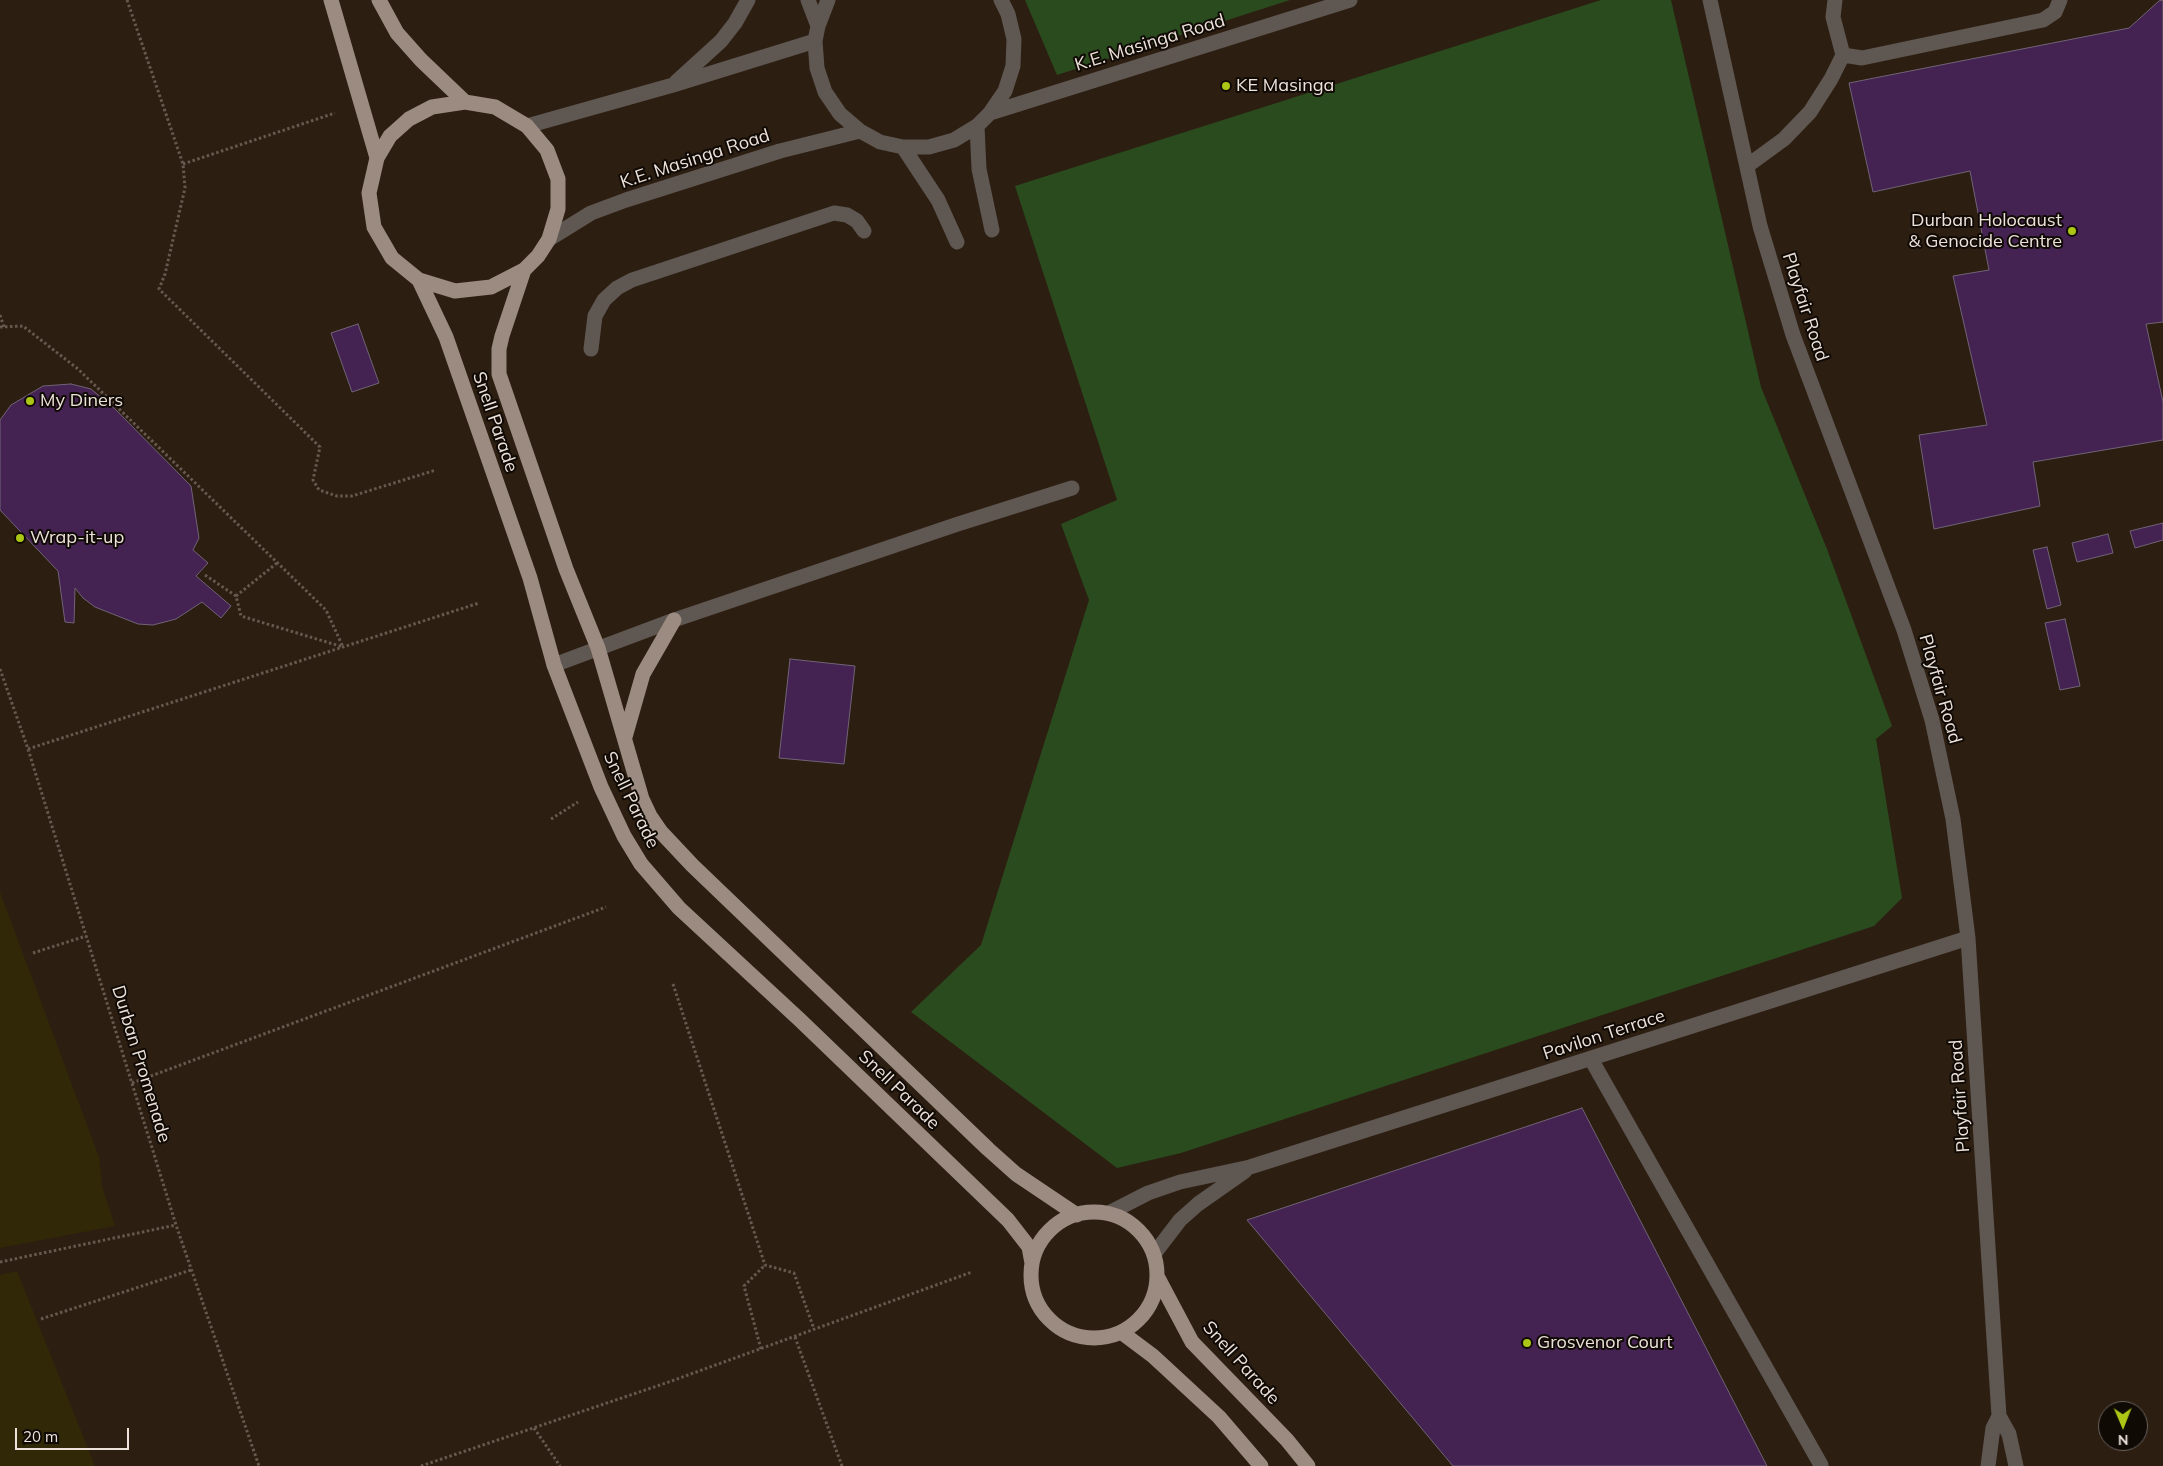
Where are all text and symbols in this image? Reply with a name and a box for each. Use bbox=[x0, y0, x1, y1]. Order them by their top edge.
street label: K.E. Masinga Road bbox=[1072, 10, 1228, 76]
place label: KE Masinga bbox=[1236, 75, 1334, 97]
marker: KE Masinga bbox=[1220, 80, 1232, 92]
street label: K.E. Masinga Road bbox=[618, 125, 772, 193]
place label: Durban Holocaust & Genocide Centre bbox=[1908, 210, 2062, 252]
marker: Durban Holocaust & Genocide Centre bbox=[2066, 225, 2078, 237]
street label: Playfair Road bbox=[1777, 250, 1833, 364]
street label: Snell Parade bbox=[468, 369, 522, 475]
place label: My Diners bbox=[40, 390, 123, 412]
marker: My Diners bbox=[24, 395, 36, 407]
place label: Wrap-it-up bbox=[30, 527, 124, 549]
marker: Wrap-it-up bbox=[14, 532, 26, 544]
street label: Playfair Road bbox=[1914, 632, 1966, 746]
street label: Snell Parade bbox=[598, 748, 664, 852]
street label: Durban Promenade bbox=[107, 983, 175, 1145]
street label: Pavilon Terrace bbox=[1540, 1005, 1668, 1065]
street label: Playfair Road bbox=[1945, 1039, 1975, 1153]
street label: Snell Parade bbox=[854, 1046, 944, 1134]
street label: Snell Parade bbox=[1198, 1317, 1284, 1409]
place label: Grosvenor Court bbox=[1537, 1332, 1673, 1354]
marker: Grosvenor Court bbox=[1521, 1337, 1533, 1349]
north arrow bbox=[2098, 1401, 2148, 1451]
scale bar bbox=[18, 1418, 131, 1450]
text: 20 m bbox=[23, 1427, 58, 1446]
text: N bbox=[2118, 1431, 2129, 1449]

